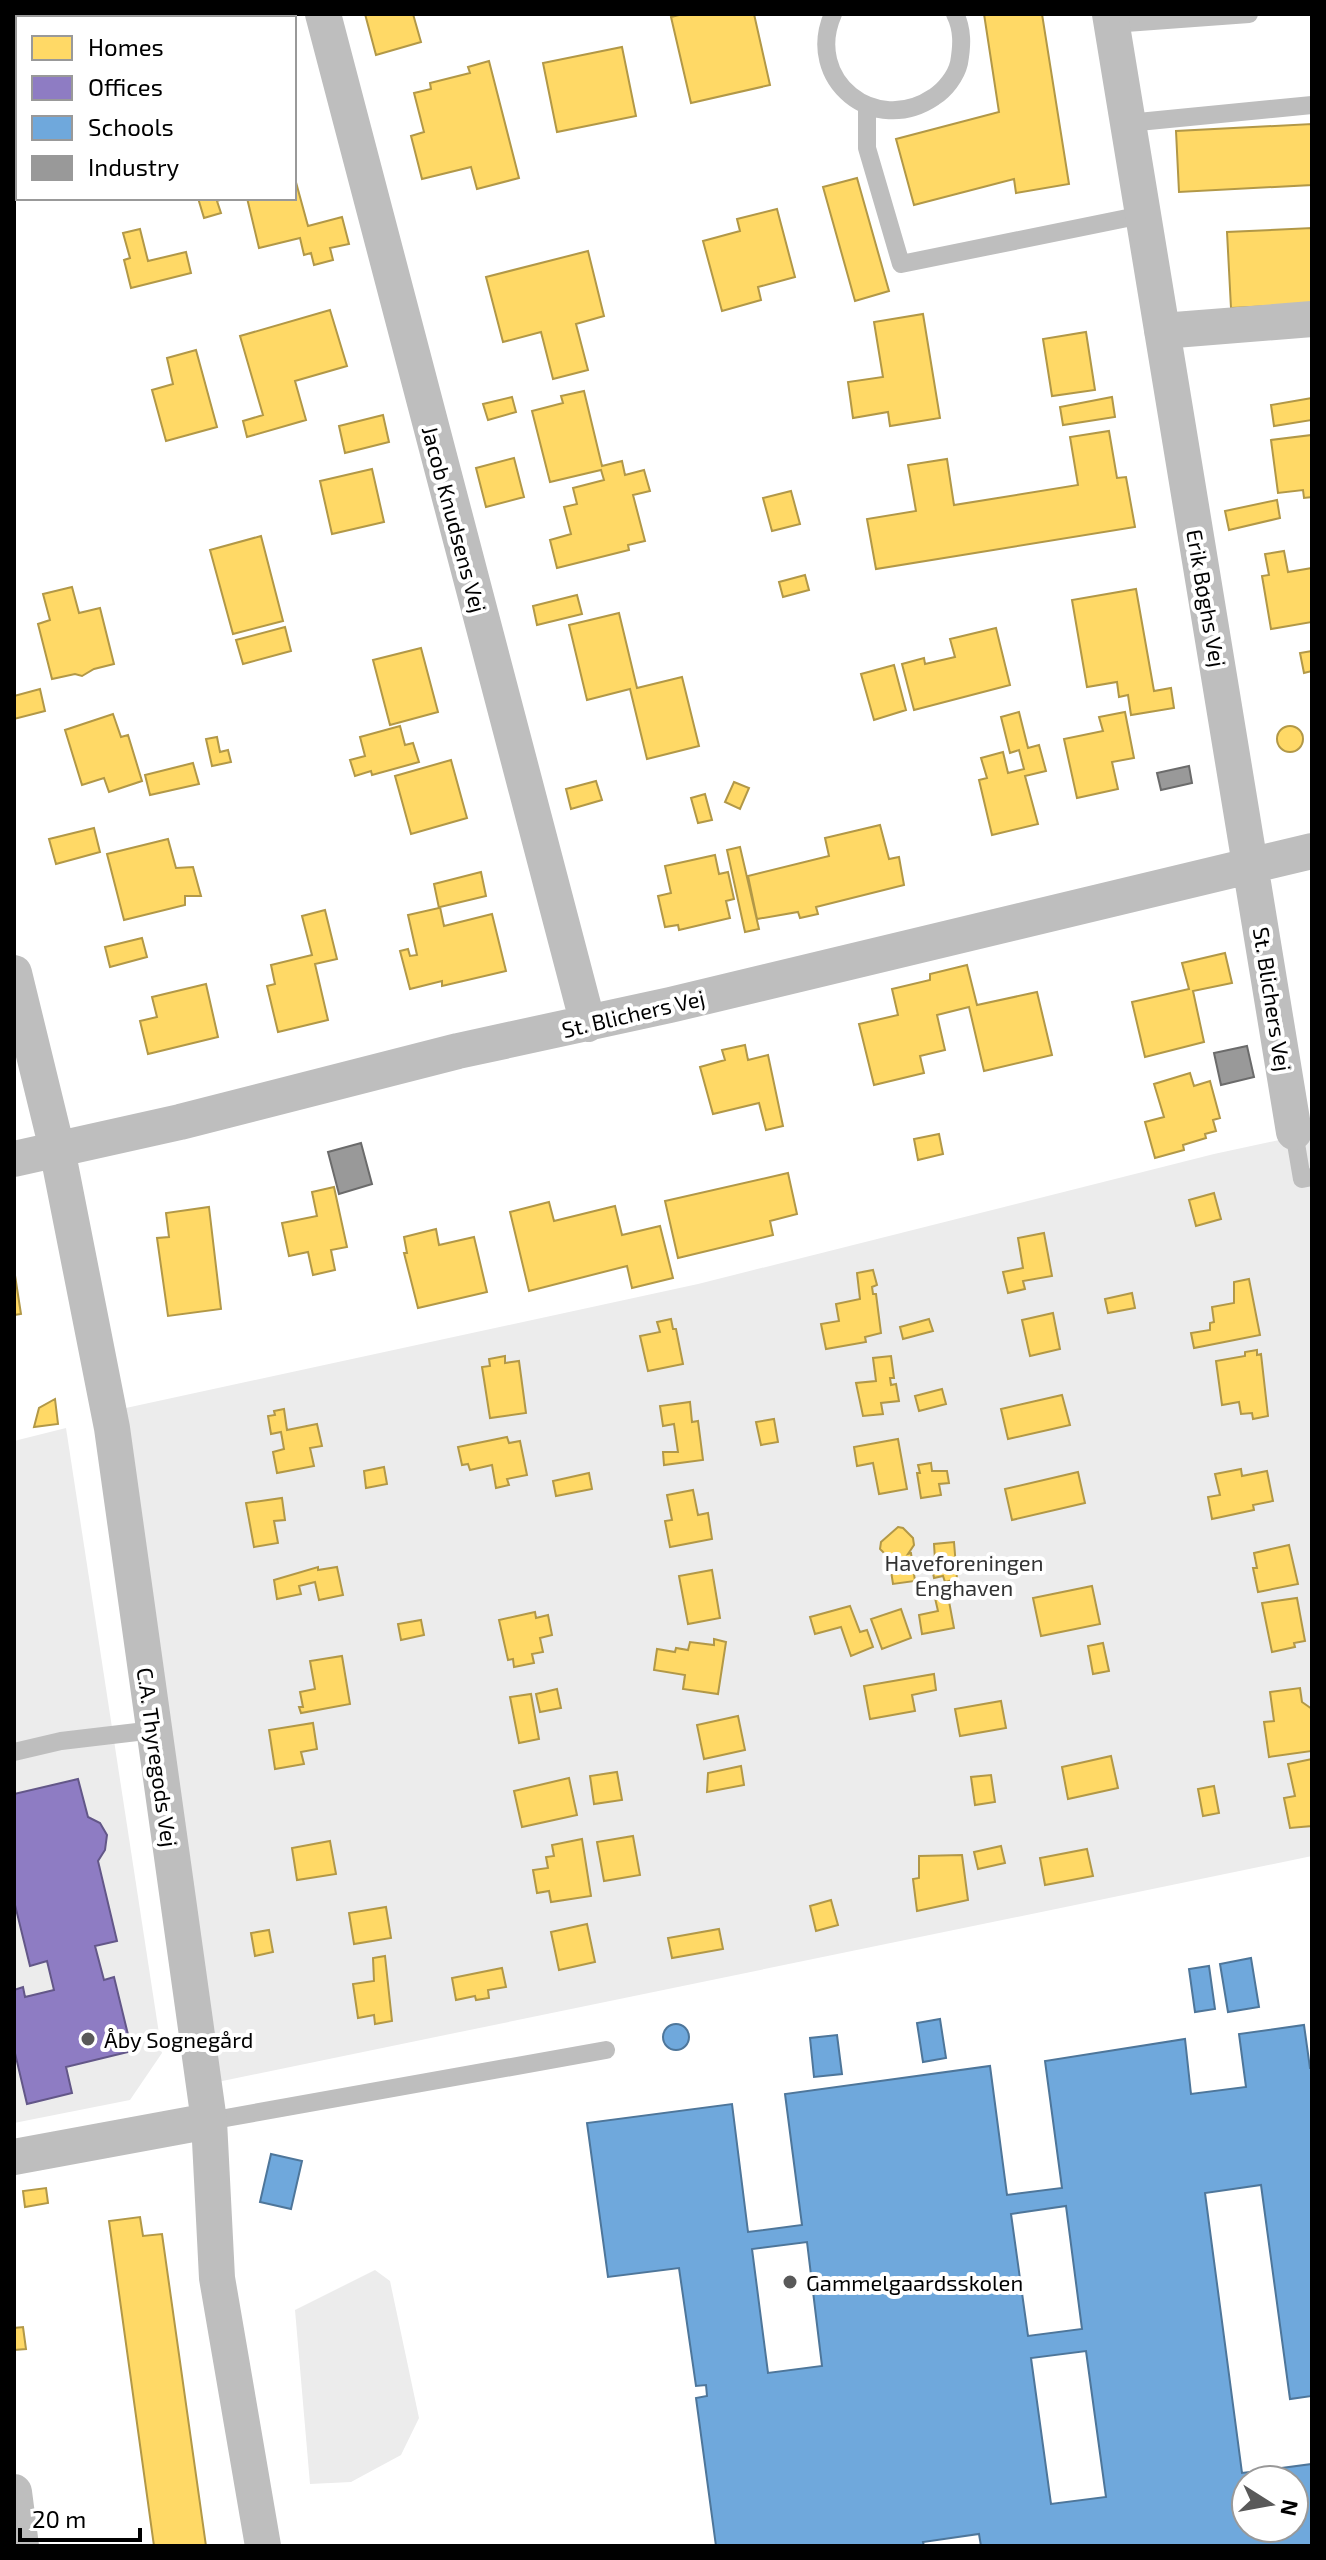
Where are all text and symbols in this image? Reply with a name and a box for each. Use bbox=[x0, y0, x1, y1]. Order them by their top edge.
legend bbox=[16, 16, 296, 200]
text: Homes bbox=[88, 32, 164, 61]
text: Offices bbox=[88, 72, 163, 101]
text: Schools bbox=[88, 112, 174, 141]
text: Industry bbox=[88, 152, 180, 181]
street label: Jacob Knudsens Vej bbox=[417, 423, 492, 615]
street label: Erik Bøghs Vej bbox=[1181, 527, 1232, 669]
street label: St. Blichers Vej bbox=[1248, 925, 1297, 1073]
street label: St. Blichers Vej bbox=[559, 984, 707, 1043]
park label: Haveforeningen Enghaven bbox=[885, 1549, 1043, 1600]
street label: C.A. Thyregods Vej bbox=[132, 1666, 183, 1849]
place label: Åby Sognegård bbox=[104, 2026, 253, 2052]
marker: Åby Sognegård bbox=[79, 2030, 97, 2048]
place label: Gammelgaardsskolen bbox=[806, 2269, 1023, 2295]
marker: Gammelgaardsskolen bbox=[781, 2273, 799, 2291]
north arrow bbox=[1230, 2464, 1310, 2544]
scale bar bbox=[20, 2492, 140, 2542]
text: N bbox=[1276, 2498, 1305, 2518]
text: 20 m bbox=[32, 2504, 86, 2533]

